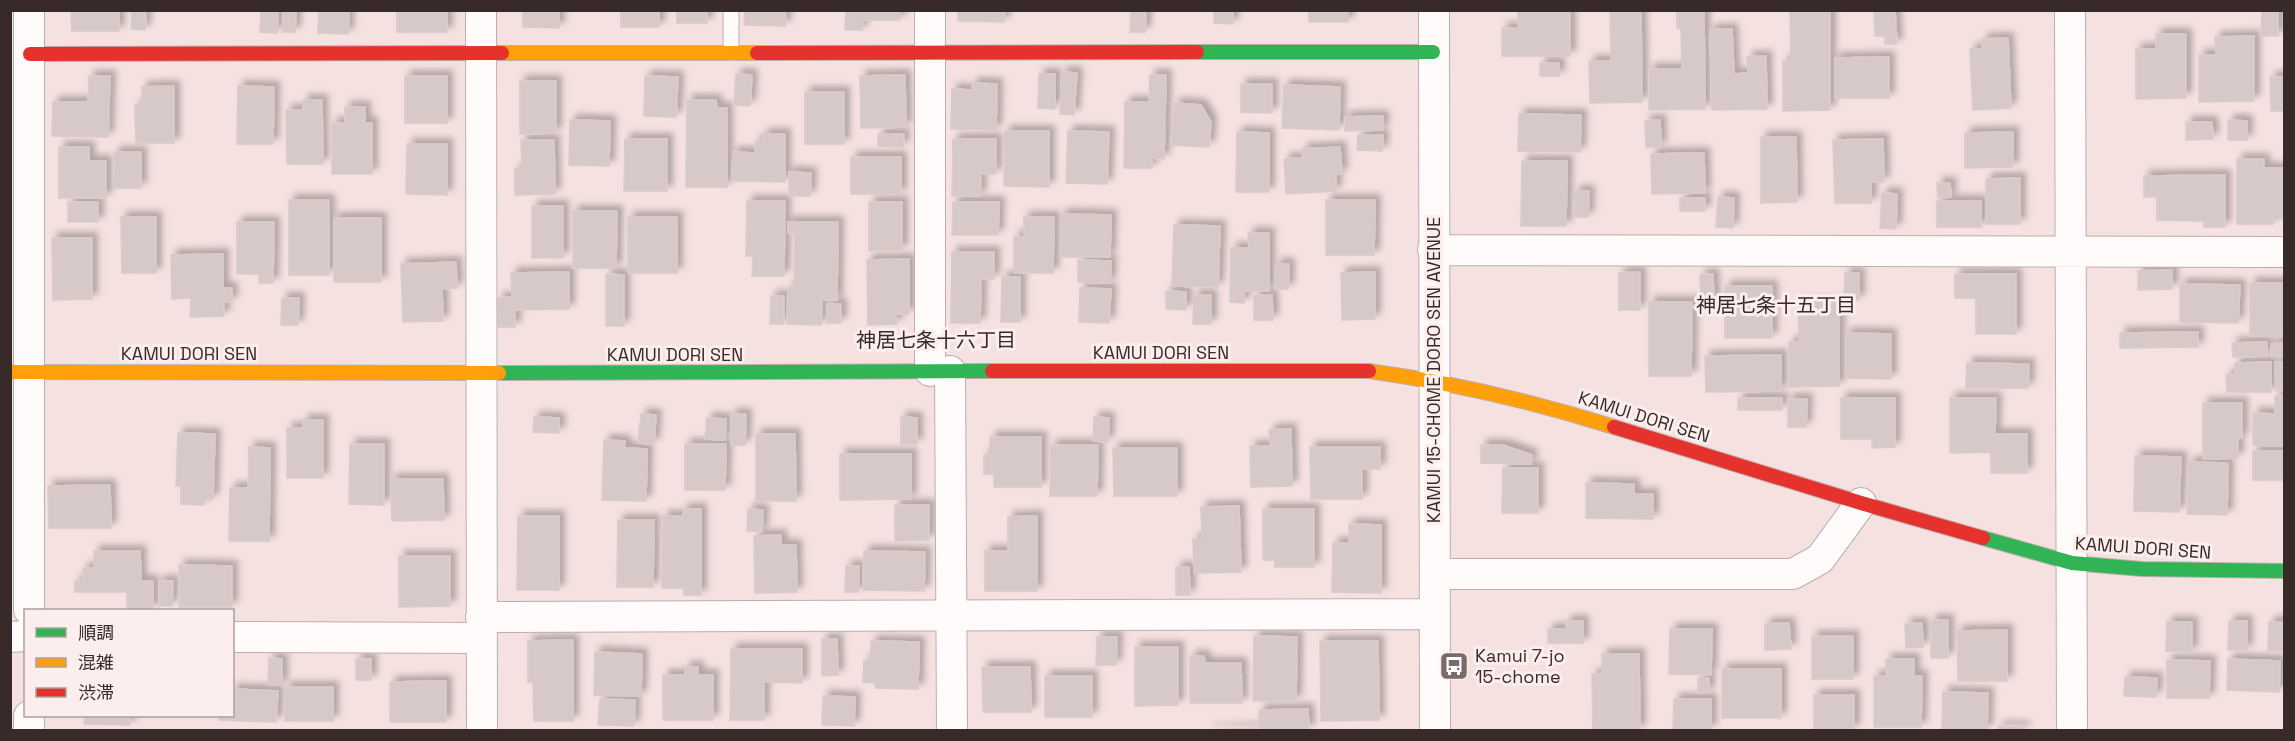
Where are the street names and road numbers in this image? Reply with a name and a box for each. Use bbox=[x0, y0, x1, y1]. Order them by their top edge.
street label: KAMUI 15-CHOME DORO SEN AVENUE bbox=[1422, 217, 1445, 523]
street label: KAMUI DORI SEN bbox=[1093, 341, 1229, 364]
street label: KAMUI DORI SEN bbox=[121, 342, 257, 365]
street label: KAMUI DORI SEN bbox=[607, 343, 743, 366]
street label: KAMUI DORI SEN bbox=[1576, 386, 1713, 447]
street label: KAMUI DORI SEN bbox=[2074, 531, 2212, 564]

